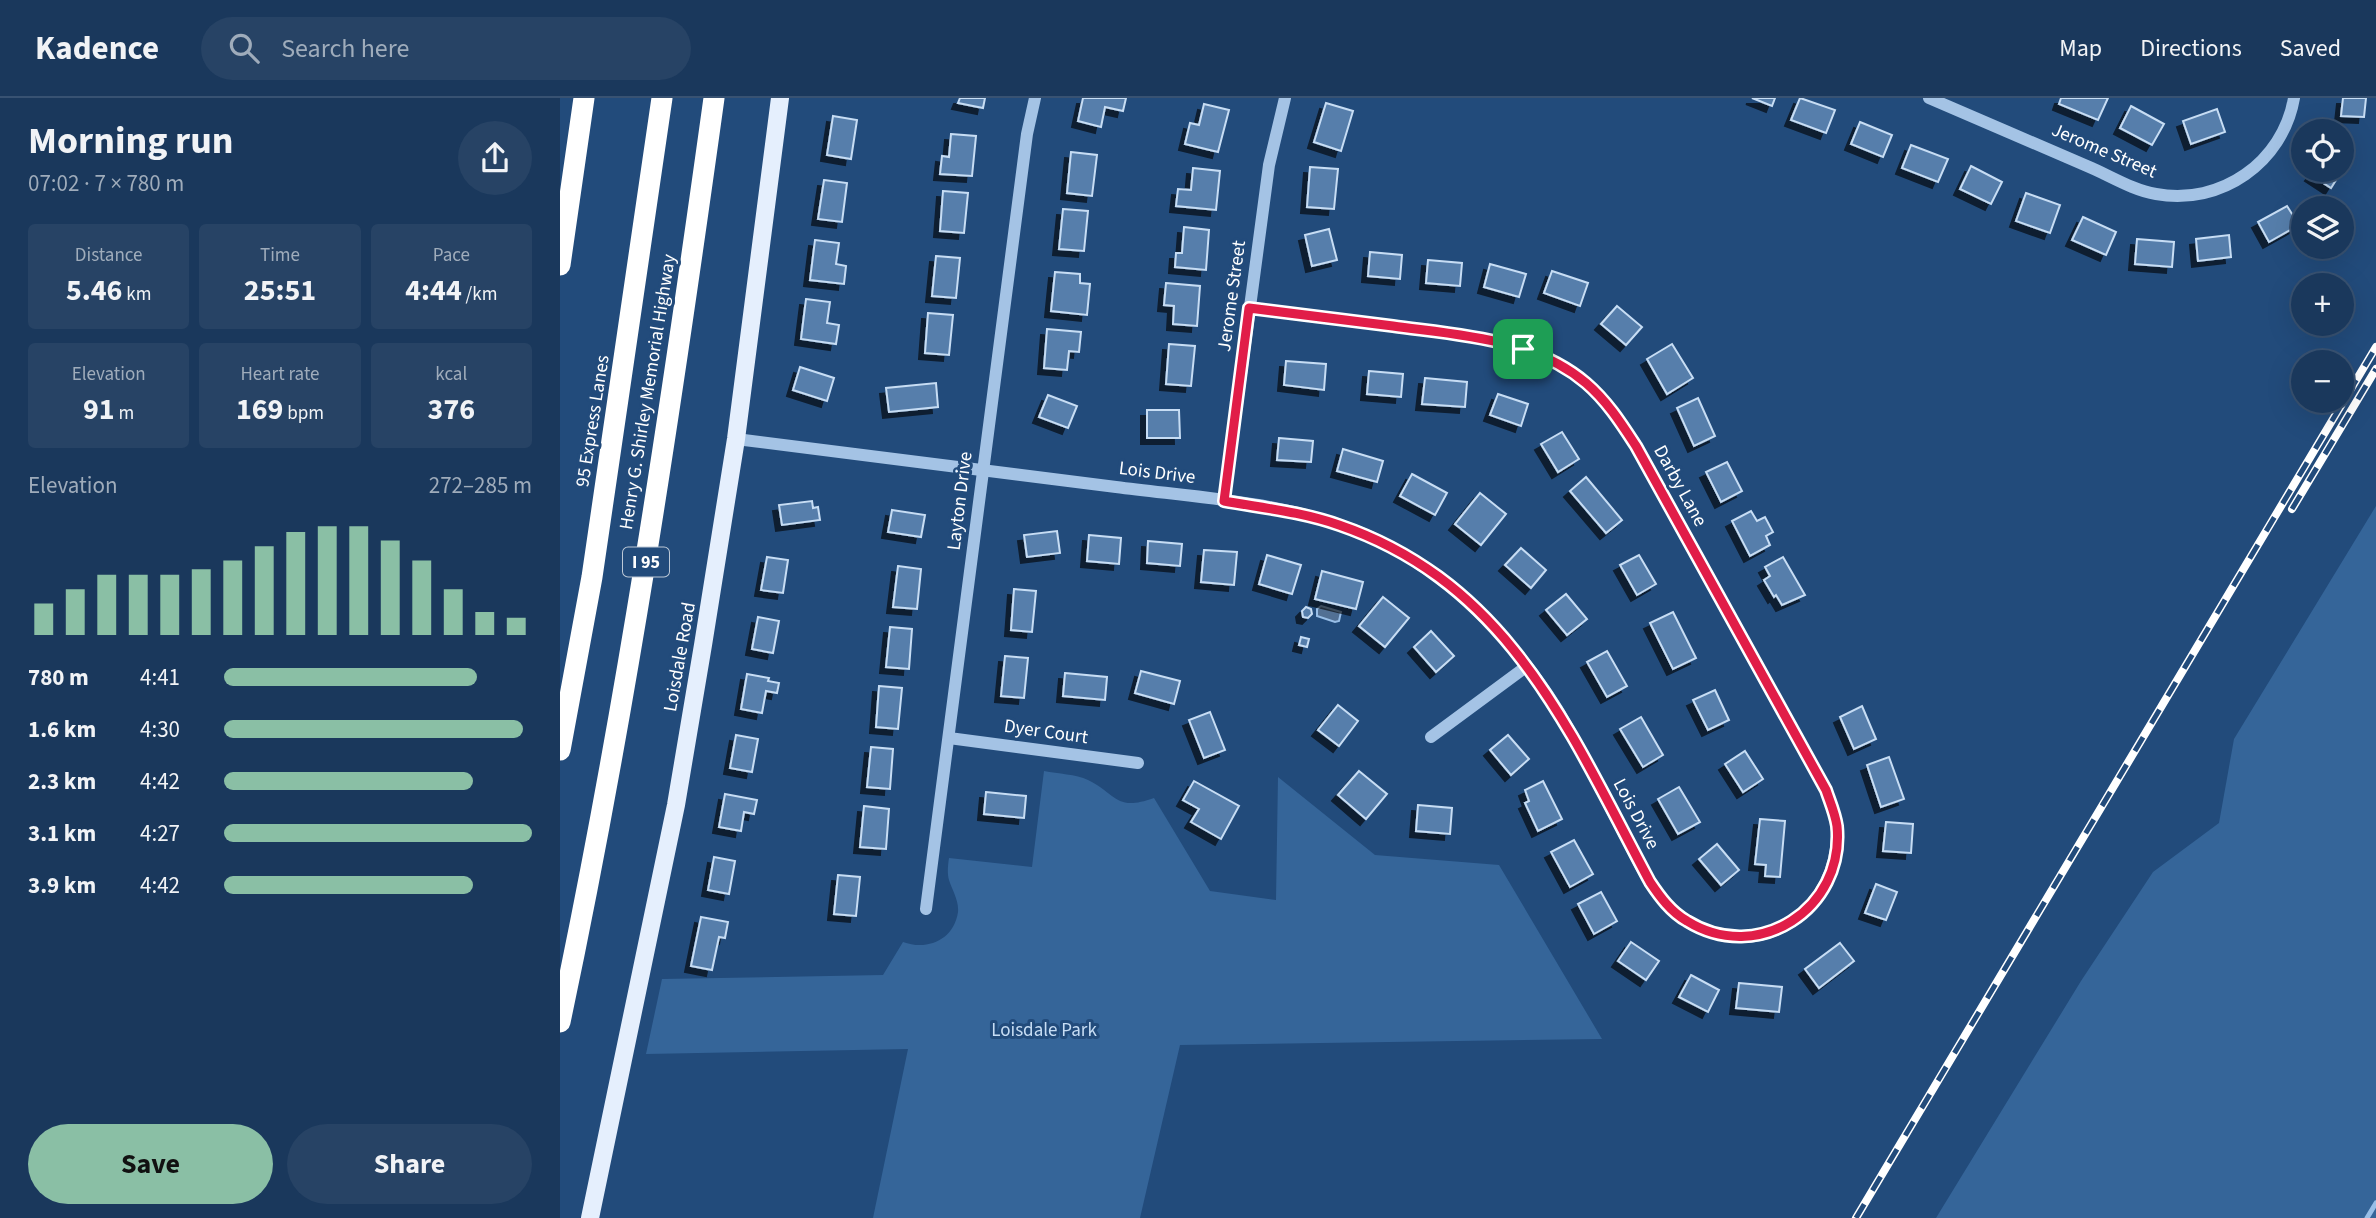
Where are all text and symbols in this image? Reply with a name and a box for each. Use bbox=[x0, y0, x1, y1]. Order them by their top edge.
search box bbox=[201, 17, 691, 80]
text: Kadence bbox=[35, 25, 159, 72]
icon: search bbox=[225, 29, 263, 67]
text: Search here bbox=[281, 30, 409, 67]
text: Map bbox=[2059, 31, 2102, 66]
text: Directions bbox=[2140, 31, 2242, 66]
text: Saved bbox=[2280, 31, 2341, 66]
text: Morning run bbox=[28, 114, 233, 168]
street label: Jerome Street bbox=[2047, 117, 2161, 185]
map controls bbox=[2291, 119, 2354, 413]
button: locate bbox=[2291, 119, 2354, 182]
button: share bbox=[458, 121, 532, 195]
text: 07:02 · 7 × 780 m bbox=[28, 167, 184, 200]
button: layers bbox=[2291, 196, 2354, 259]
street label: Jerome Street bbox=[1211, 238, 1253, 353]
text: Distance bbox=[75, 242, 142, 269]
text: Time bbox=[260, 242, 300, 269]
text: Pace bbox=[433, 242, 470, 269]
street label: Henry G. Shirley Memorial Highway bbox=[613, 252, 683, 532]
text: 5.46 bbox=[66, 269, 122, 312]
text: 25:51 bbox=[244, 269, 316, 312]
text: 4:44 bbox=[405, 269, 462, 312]
button: + bbox=[2291, 273, 2354, 336]
text: km bbox=[122, 281, 151, 308]
text: /km bbox=[462, 281, 497, 308]
pin bbox=[1493, 319, 1553, 379]
icon: arrive bbox=[1504, 330, 1542, 368]
button: − bbox=[2291, 350, 2354, 413]
street label: 95 Express Lanes bbox=[569, 353, 617, 489]
text: Elevation bbox=[72, 361, 146, 388]
text: Heart rate bbox=[240, 361, 319, 388]
text: kcal bbox=[435, 361, 467, 388]
text: 91 bbox=[83, 388, 115, 431]
text: 169 bbox=[236, 388, 283, 431]
text: 376 bbox=[428, 388, 475, 431]
text: m bbox=[115, 400, 134, 427]
text: bpm bbox=[283, 400, 324, 427]
street label: Darby Lane bbox=[1646, 440, 1714, 532]
street label: Layton Drive bbox=[941, 450, 979, 552]
street label: Lois Drive bbox=[1117, 455, 1197, 491]
text: Elevation bbox=[28, 469, 118, 502]
text: 272–285 m bbox=[429, 469, 532, 502]
road number: I 95 bbox=[623, 548, 669, 576]
street label: Loisdale Road bbox=[657, 600, 703, 714]
text: 780 m bbox=[28, 661, 89, 694]
text: 4:41 bbox=[140, 661, 180, 694]
text: 1.6 km bbox=[28, 713, 96, 746]
text: 4:30 bbox=[140, 713, 180, 746]
street label: Dyer Court bbox=[1002, 713, 1090, 751]
text: 2.3 km bbox=[28, 765, 96, 798]
text: 4:42 bbox=[140, 765, 180, 798]
street label: Lois Drive bbox=[1606, 774, 1666, 854]
text: 3.1 km bbox=[28, 817, 96, 850]
text: 4:27 bbox=[140, 817, 180, 850]
text: 3.9 km bbox=[28, 869, 96, 902]
text: 4:42 bbox=[140, 869, 180, 902]
park label: Loisdale Park bbox=[991, 1017, 1097, 1044]
button: Save bbox=[28, 1124, 273, 1204]
button: Share bbox=[287, 1124, 532, 1204]

